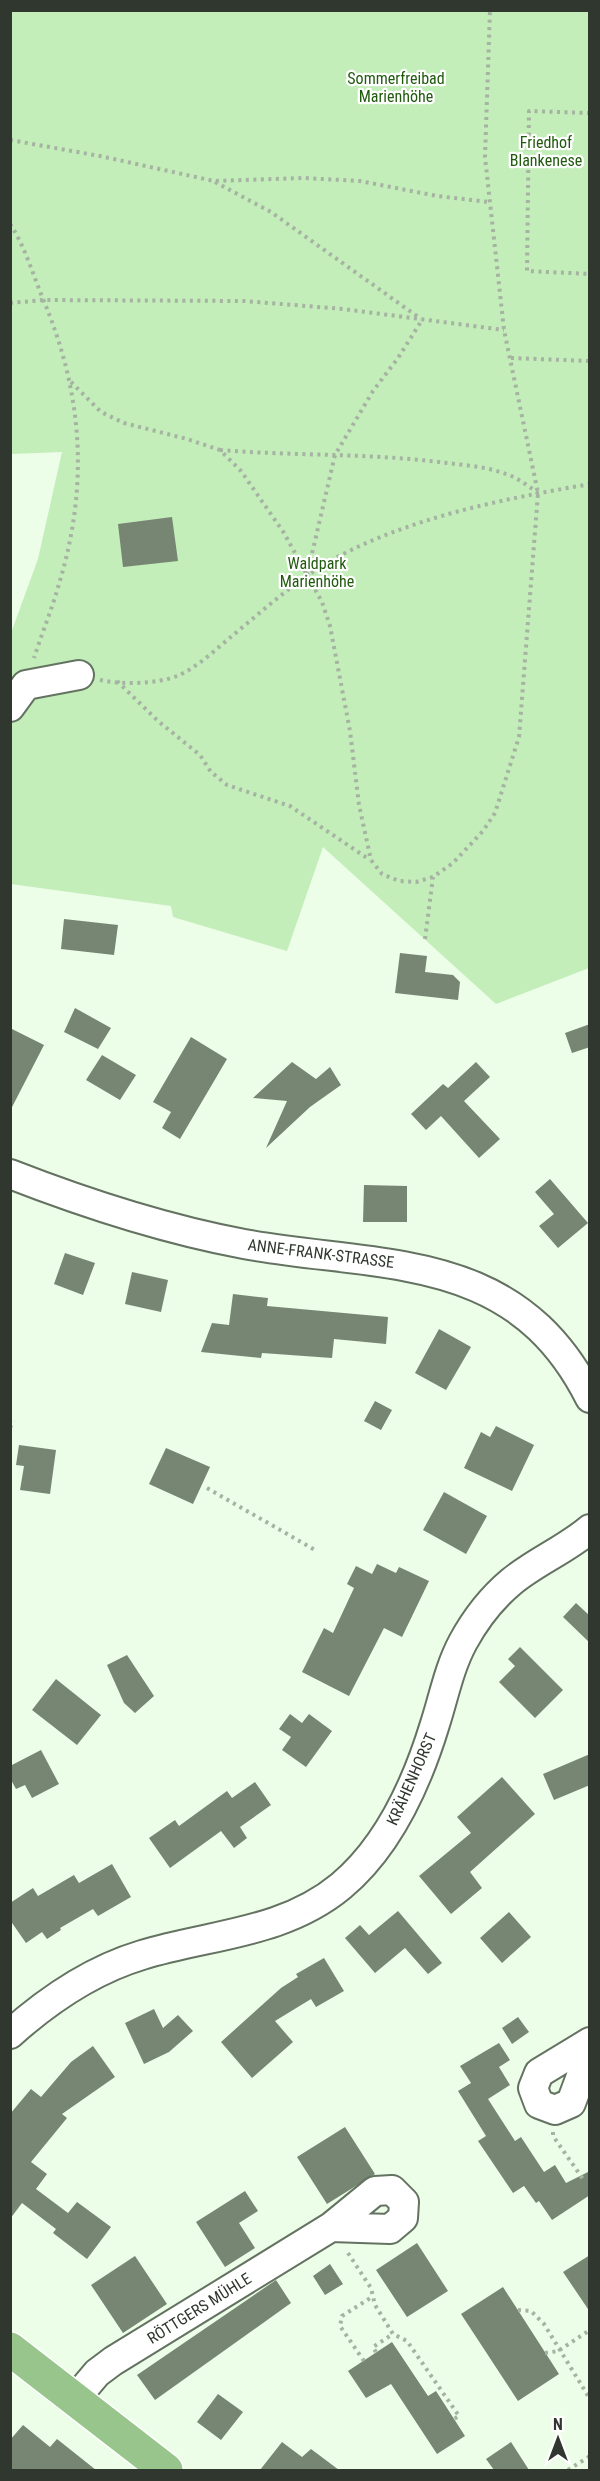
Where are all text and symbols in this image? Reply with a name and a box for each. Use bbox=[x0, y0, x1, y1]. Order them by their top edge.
park label: Sommerfreibad Marienhöhe bbox=[347, 69, 445, 106]
park label: Friedhof Blankenese bbox=[510, 133, 582, 170]
park label: Waldpark Marienhöhe bbox=[280, 554, 354, 591]
street label: ANNE-FRANK-STRASSE bbox=[247, 1235, 395, 1272]
street label: KRÄHENHORST bbox=[383, 1730, 440, 1828]
street label: RÖTTGERS MÜHLE bbox=[144, 2269, 255, 2348]
north arrow bbox=[528, 2409, 588, 2469]
text: N bbox=[553, 2415, 563, 2434]

